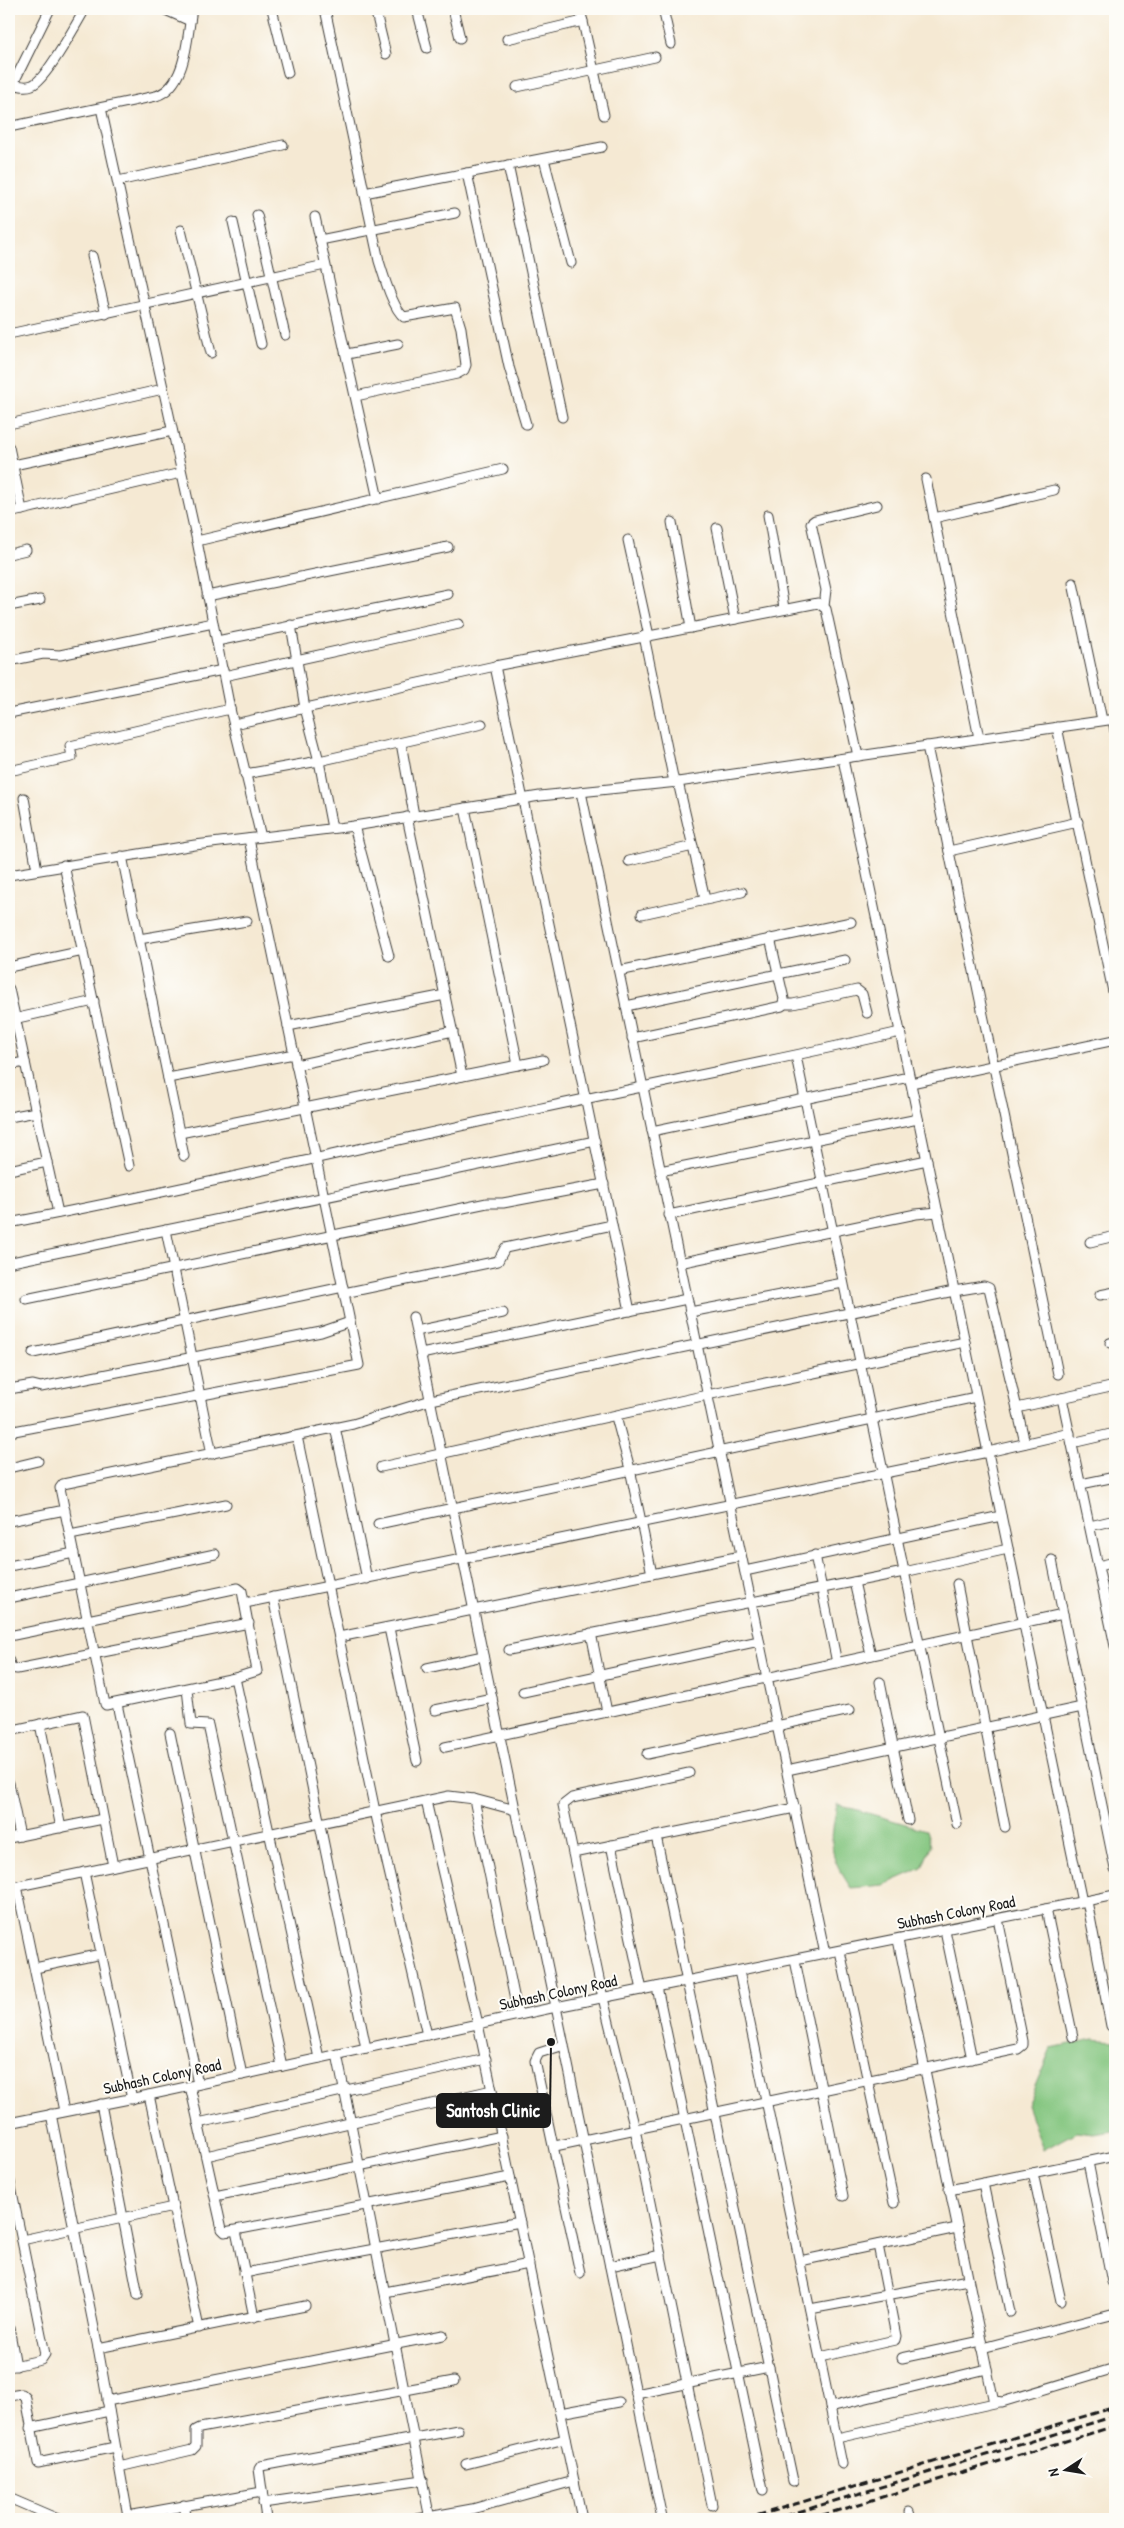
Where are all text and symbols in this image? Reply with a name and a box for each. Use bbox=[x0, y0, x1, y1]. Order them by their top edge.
street label: Subhash Colony Road bbox=[895, 1890, 1017, 1934]
street label: Subhash Colony Road bbox=[497, 1969, 619, 2015]
street label: Subhash Colony Road bbox=[101, 2053, 223, 2099]
callout: Santosh Clinic bbox=[437, 2094, 550, 2127]
text: Santosh Clinic bbox=[446, 2098, 541, 2123]
north arrow bbox=[1042, 2446, 1092, 2496]
text: N bbox=[1043, 2467, 1063, 2478]

